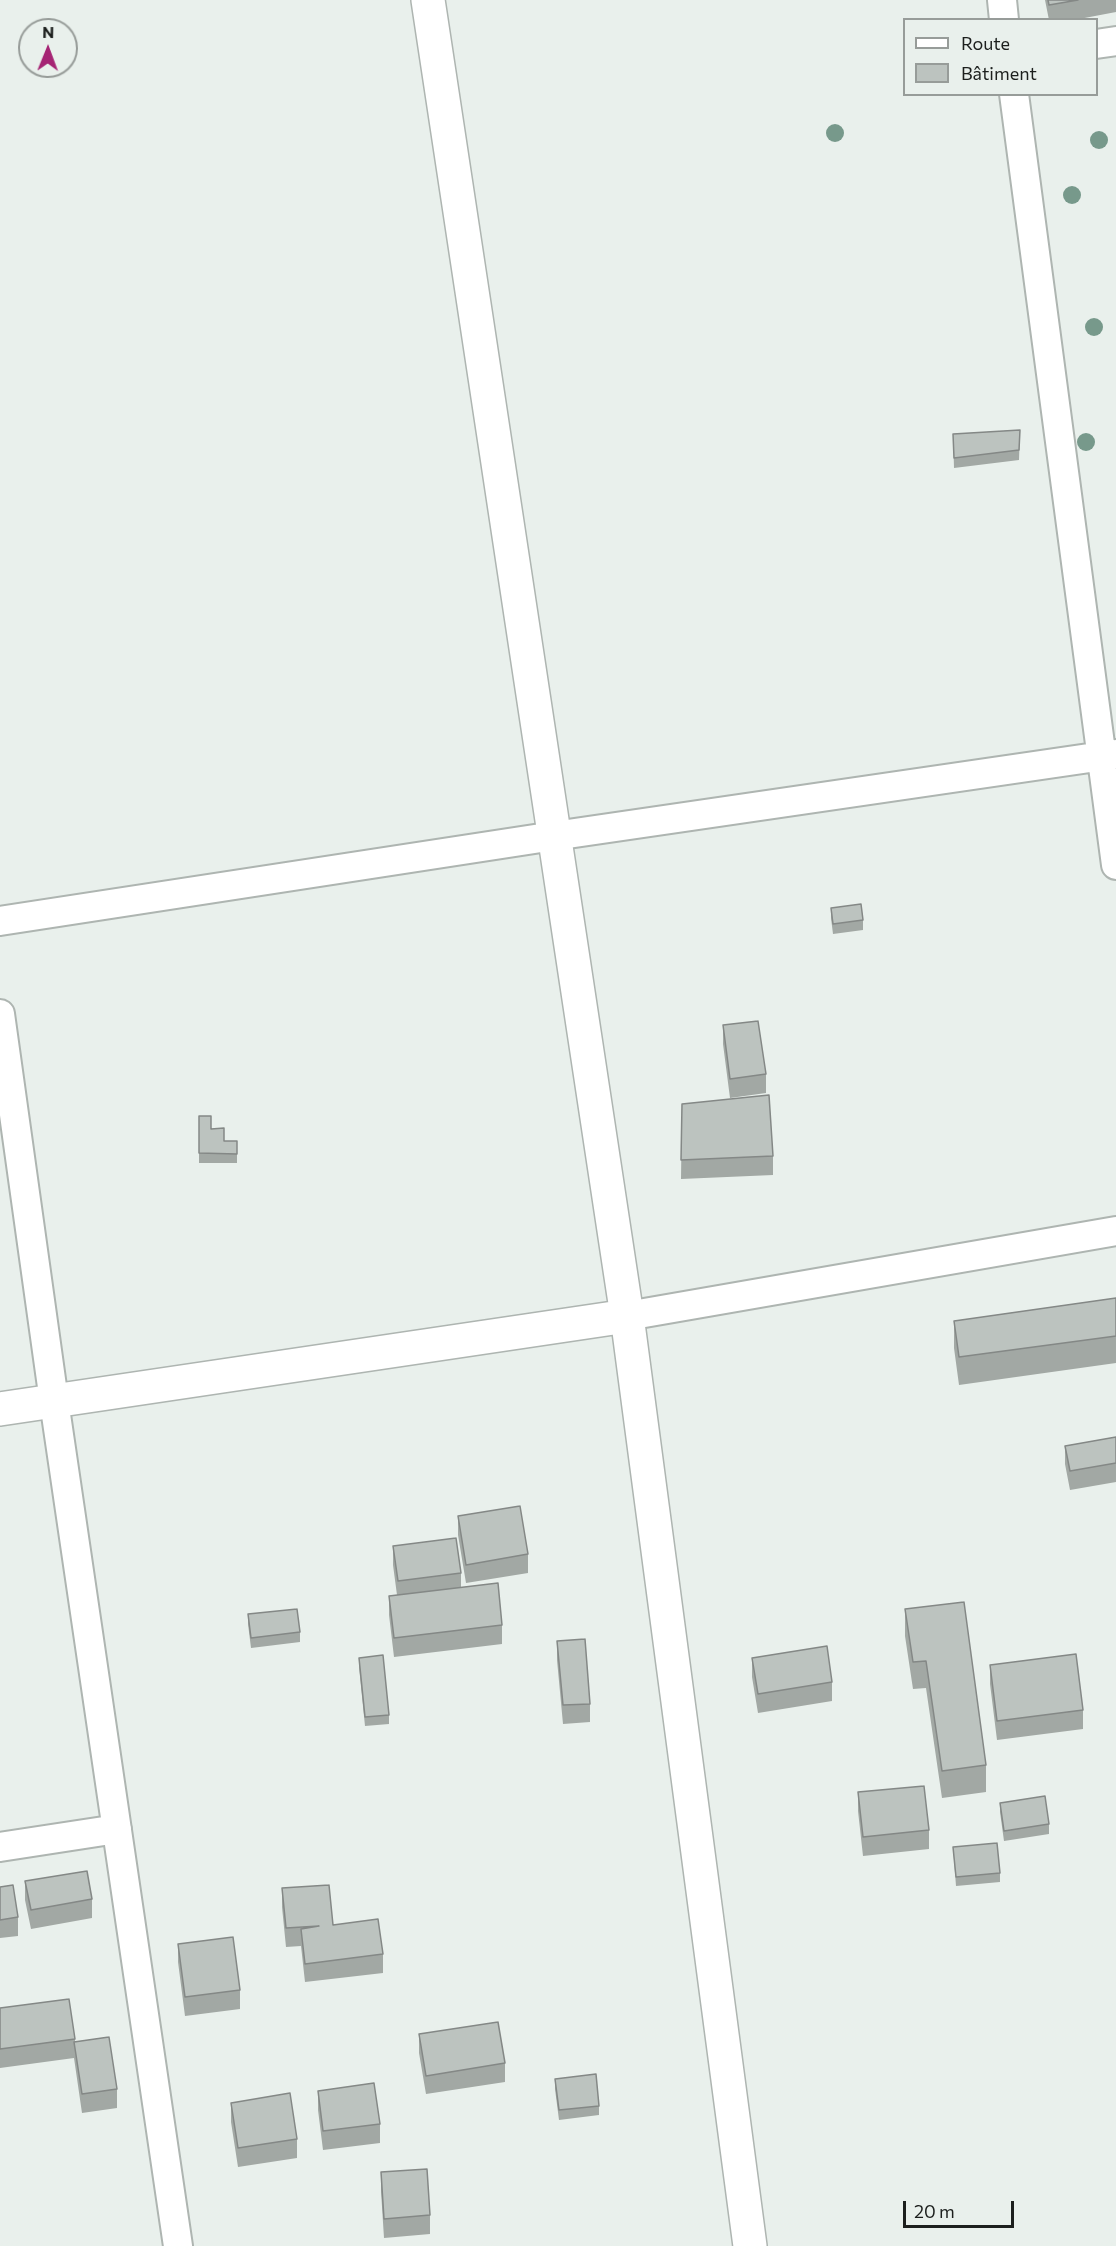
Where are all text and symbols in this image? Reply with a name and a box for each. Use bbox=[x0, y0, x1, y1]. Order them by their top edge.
north arrow bbox=[18, 18, 78, 78]
legend bbox=[903, 18, 1098, 96]
text: N bbox=[42, 22, 54, 41]
text: Route bbox=[961, 32, 1010, 54]
text: Bâtiment bbox=[961, 62, 1037, 84]
scale bar bbox=[906, 2189, 1017, 2227]
text: 20 m bbox=[914, 2200, 955, 2222]

